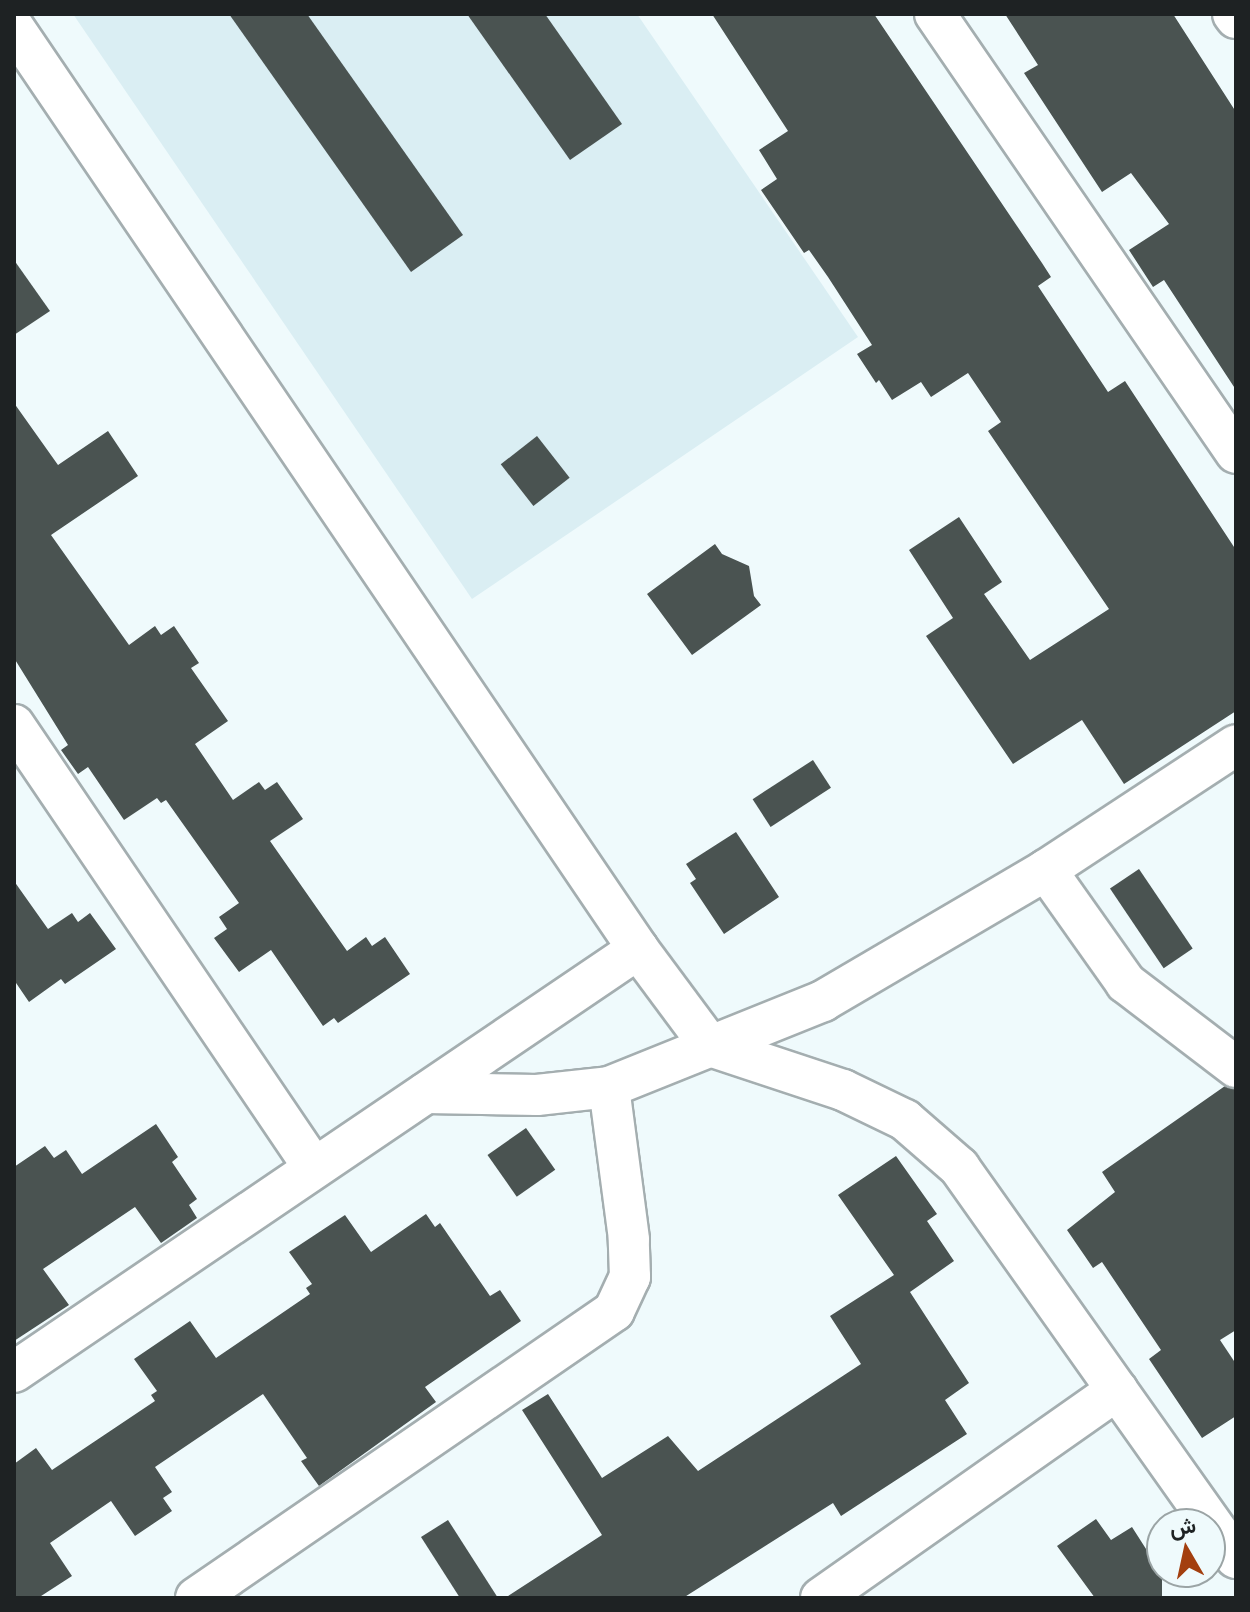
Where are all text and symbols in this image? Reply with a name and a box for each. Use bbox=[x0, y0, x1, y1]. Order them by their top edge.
north arrow bbox=[1146, 1508, 1226, 1588]
text: ش bbox=[1167, 1510, 1198, 1542]

